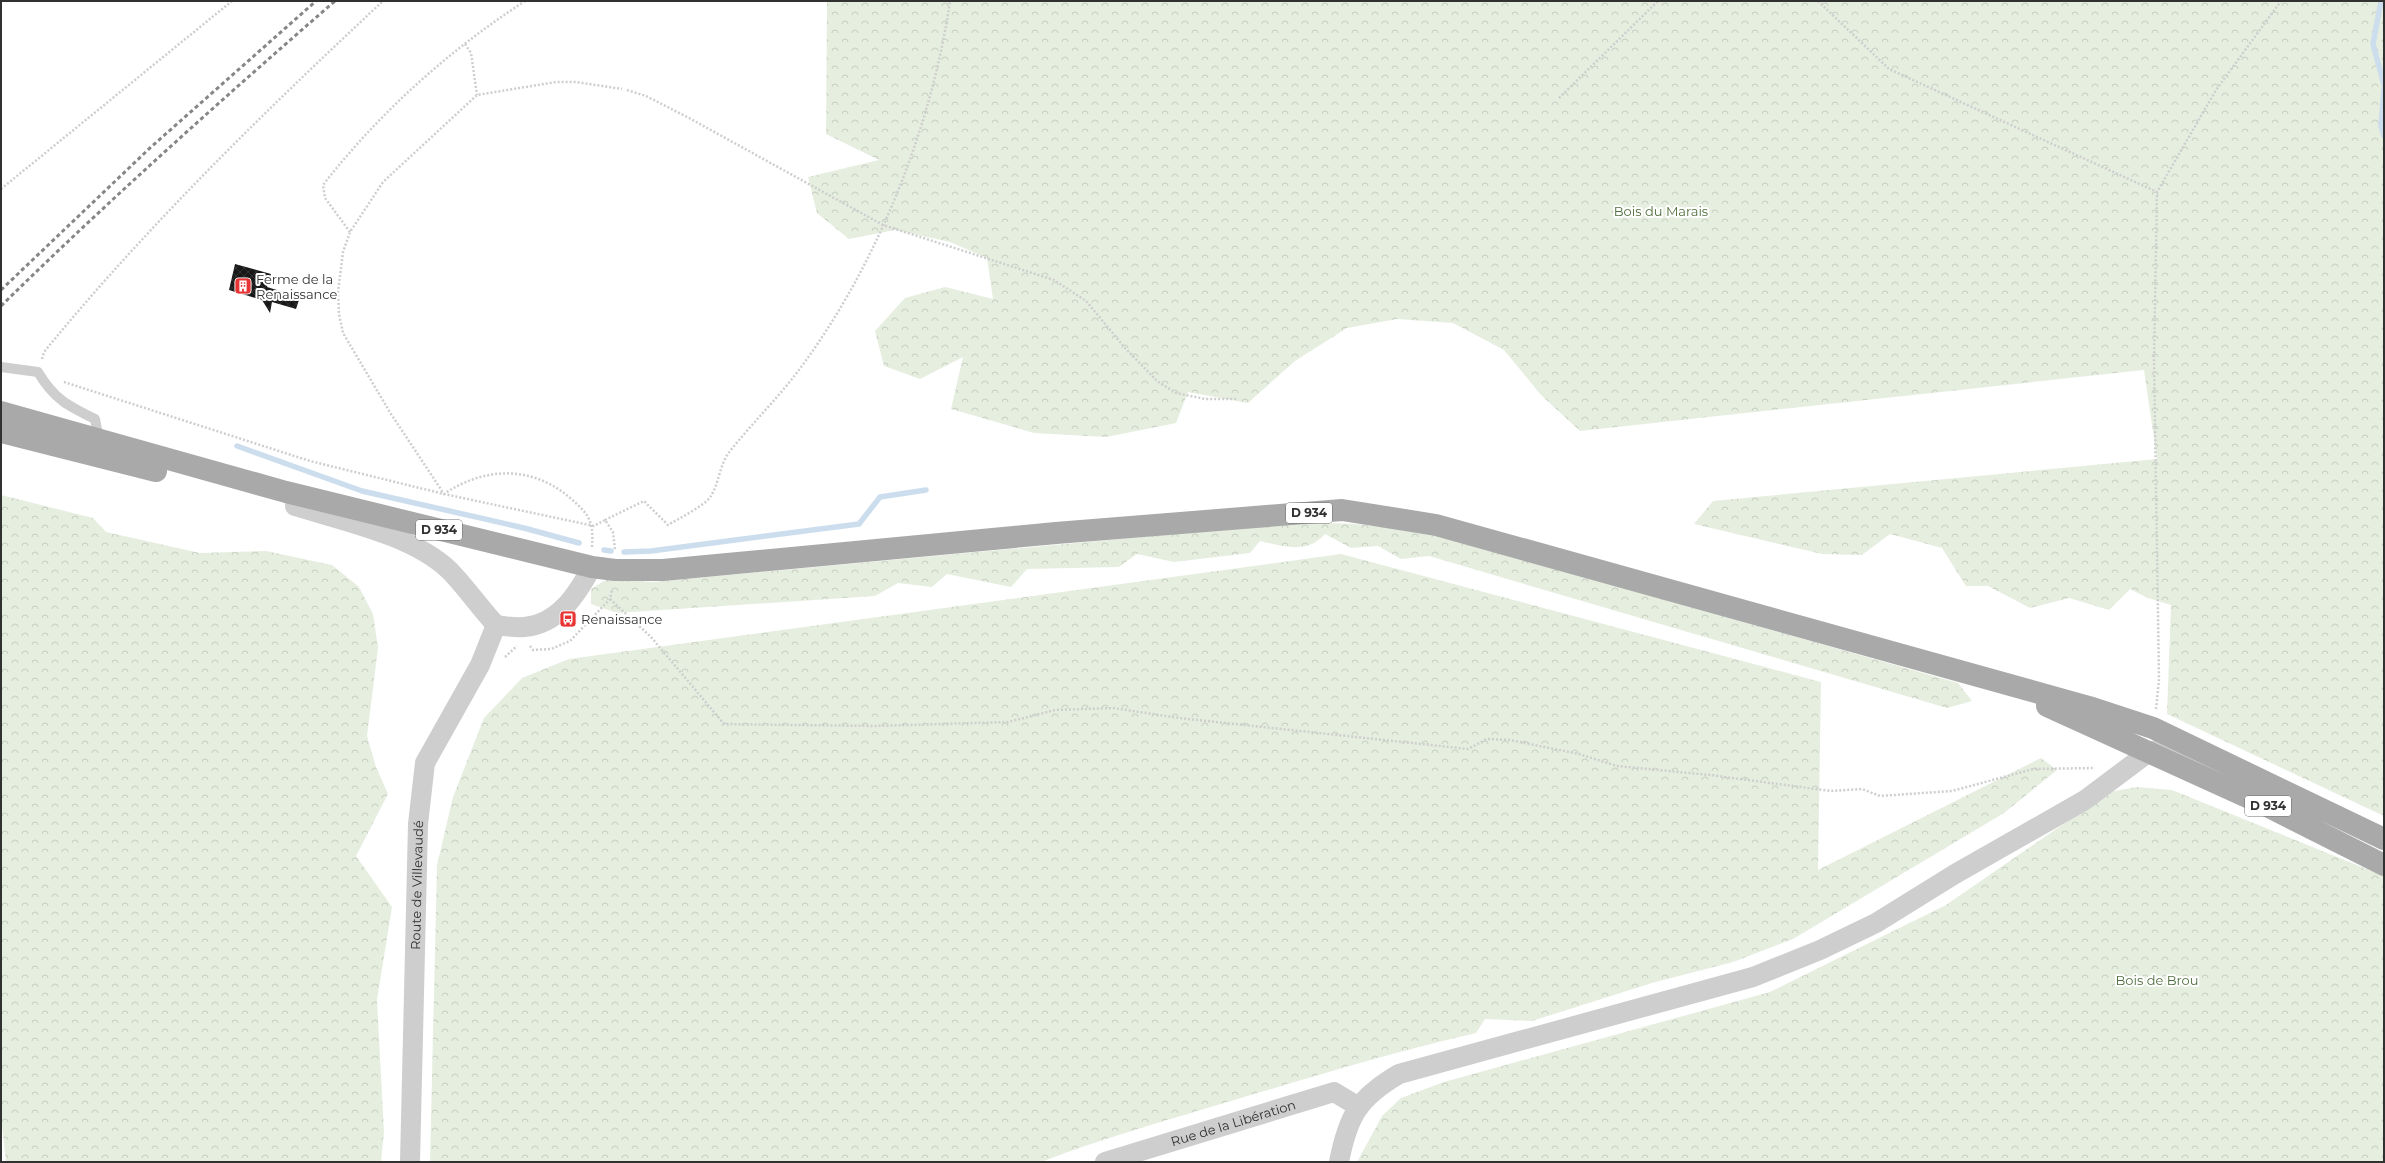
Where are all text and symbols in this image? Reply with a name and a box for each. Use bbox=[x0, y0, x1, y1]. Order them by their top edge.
park label: Bois du Marais bbox=[1614, 203, 1708, 219]
place label: Ferme de la Renaissance bbox=[256, 271, 338, 302]
building icon: Ferme de la Renaissance bbox=[233, 276, 253, 296]
road number: D 934 bbox=[1286, 503, 1332, 523]
road number: D 934 bbox=[416, 520, 462, 540]
bus stop icon: Renaissance bbox=[558, 609, 578, 629]
place label: Renaissance bbox=[581, 611, 663, 627]
road number: D 934 bbox=[2245, 796, 2291, 816]
street label: Route de Villevaudé bbox=[407, 820, 426, 950]
park label: Bois de Brou bbox=[2115, 972, 2199, 988]
street label: Rue de la Libération bbox=[1169, 1096, 1298, 1149]

